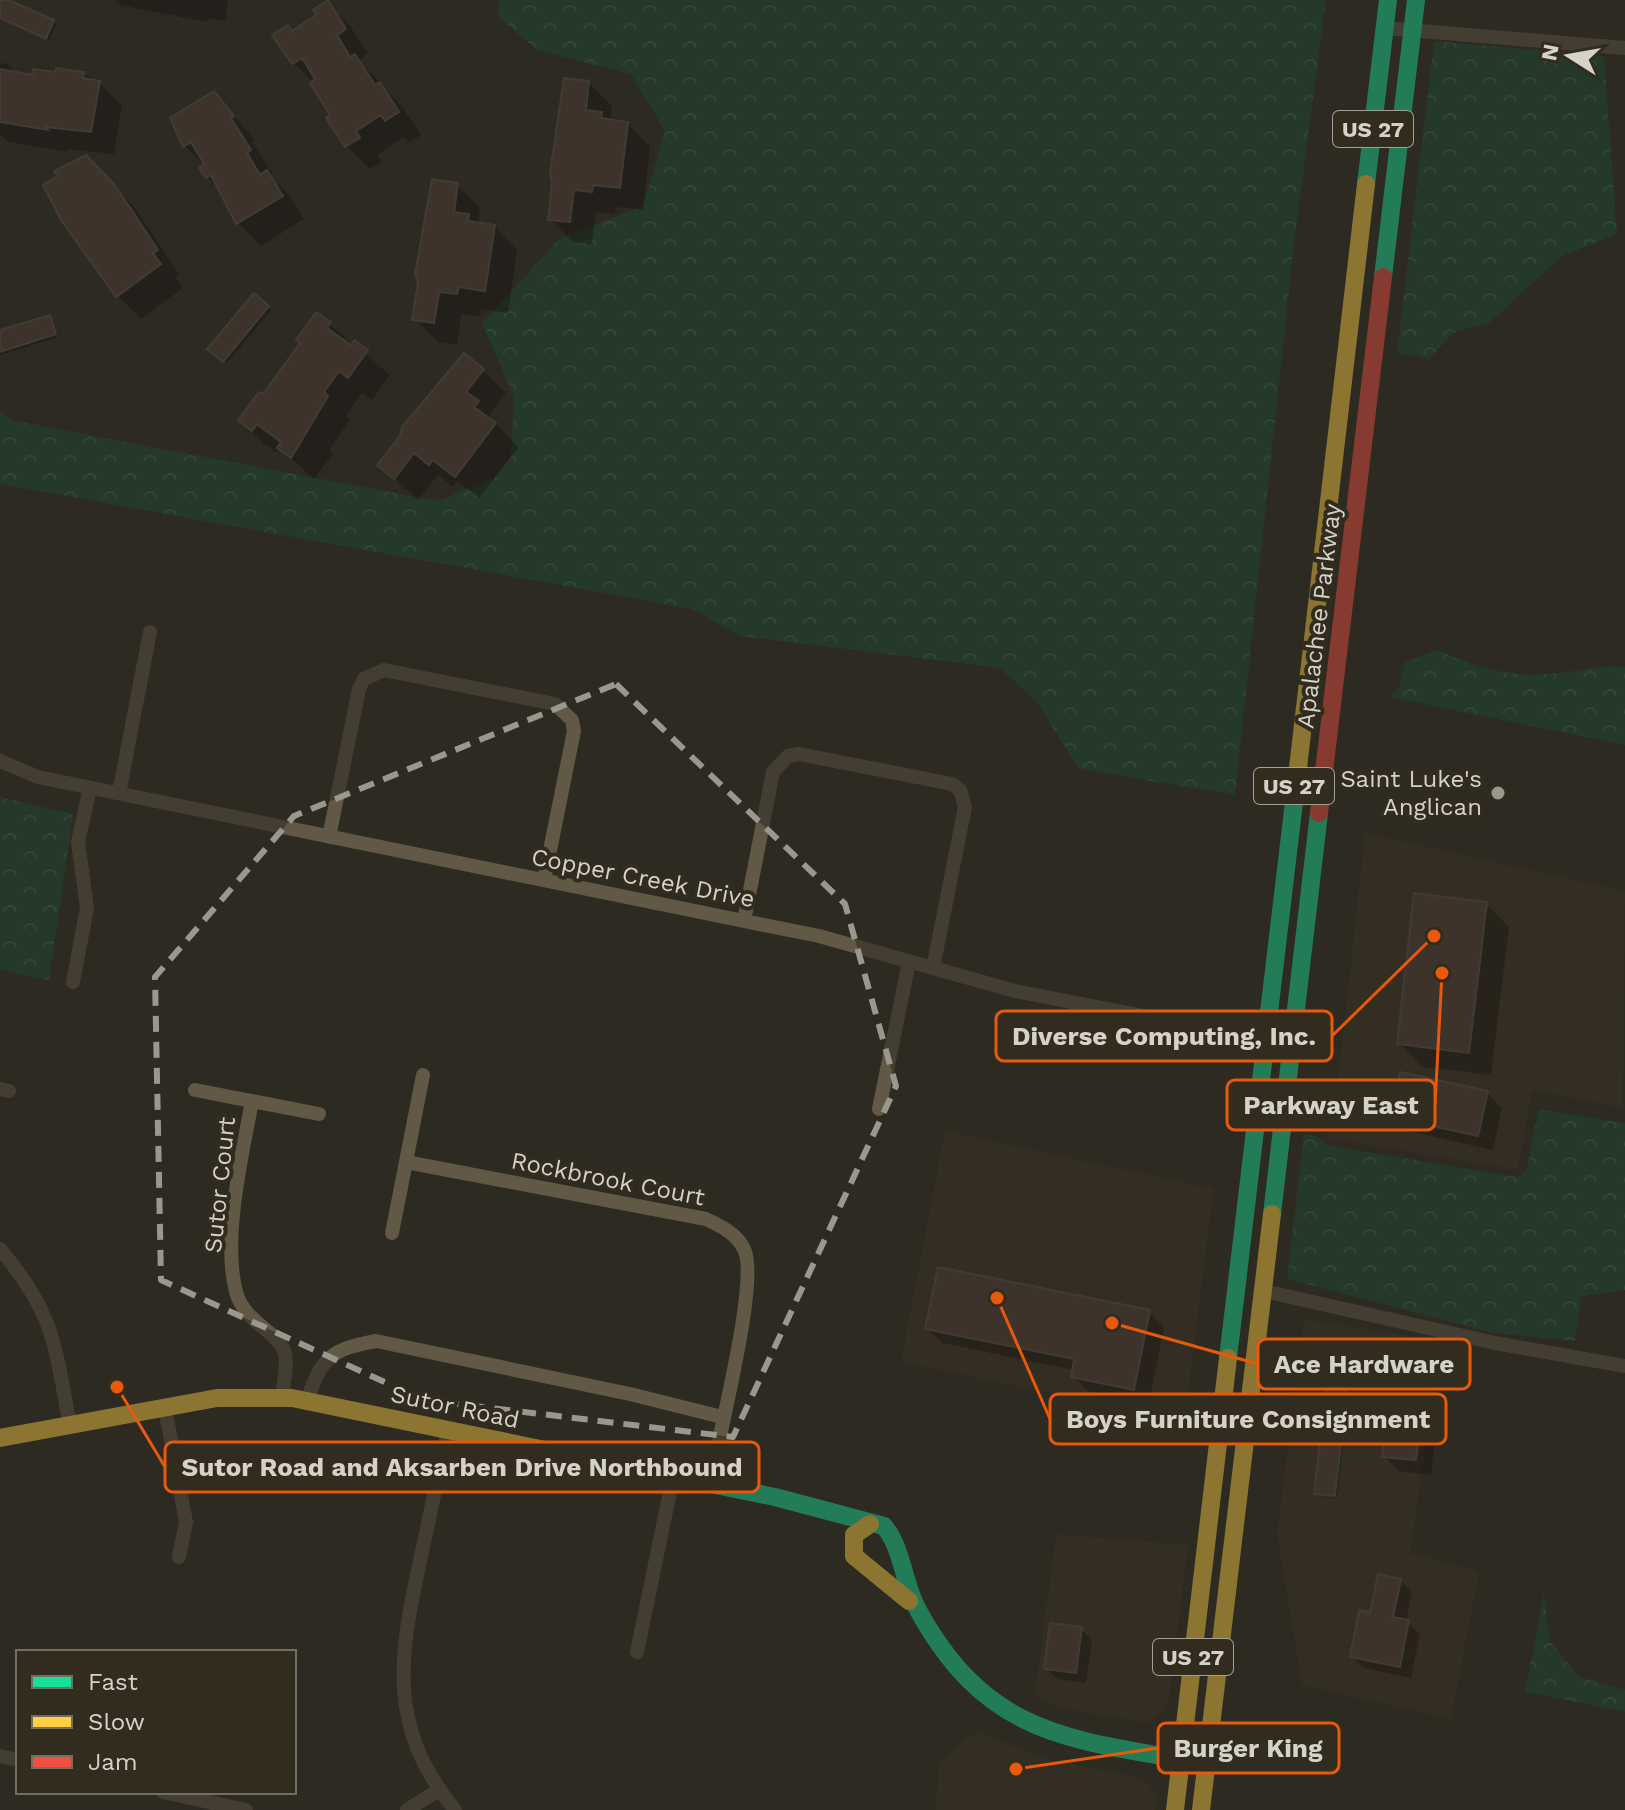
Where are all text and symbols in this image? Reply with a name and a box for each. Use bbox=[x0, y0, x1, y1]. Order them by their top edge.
north arrow bbox=[1529, 16, 1609, 96]
text: N bbox=[1536, 42, 1564, 63]
road number: US 27 bbox=[1333, 111, 1413, 147]
street label: Apalachee Parkway bbox=[1291, 501, 1347, 730]
place label: Saint Luke's Anglican bbox=[1340, 765, 1482, 821]
road number: US 27 bbox=[1254, 768, 1334, 804]
marker: Saint Luke's Anglican bbox=[1489, 784, 1507, 802]
street label: Copper Creek Drive bbox=[529, 843, 757, 913]
callout: Diverse Computing, Inc. bbox=[996, 1011, 1332, 1061]
text: Diverse Computing, Inc. bbox=[1012, 1021, 1316, 1051]
callout: Parkway East bbox=[1227, 1080, 1435, 1130]
text: Parkway East bbox=[1243, 1090, 1419, 1120]
street label: Sutor Court bbox=[199, 1116, 241, 1254]
street label: Rockbrook Court bbox=[509, 1147, 707, 1211]
callout: Ace Hardware bbox=[1258, 1339, 1470, 1389]
text: Ace Hardware bbox=[1274, 1349, 1454, 1379]
street label: Sutor Road bbox=[388, 1380, 522, 1434]
callout: Boys Furniture Consignment bbox=[1050, 1394, 1446, 1444]
text: Boys Furniture Consignment bbox=[1066, 1404, 1431, 1434]
callout: Sutor Road and Aksarben Drive Northbound bbox=[165, 1442, 759, 1492]
text: Sutor Road and Aksarben Drive Northbound bbox=[182, 1452, 742, 1482]
road number: US 27 bbox=[1153, 1639, 1233, 1675]
legend bbox=[16, 1650, 296, 1794]
text: Fast bbox=[88, 1668, 138, 1696]
text: Slow bbox=[88, 1708, 145, 1736]
callout: Burger King bbox=[1158, 1723, 1339, 1773]
text: Burger King bbox=[1174, 1733, 1323, 1763]
text: Jam bbox=[88, 1748, 138, 1776]

